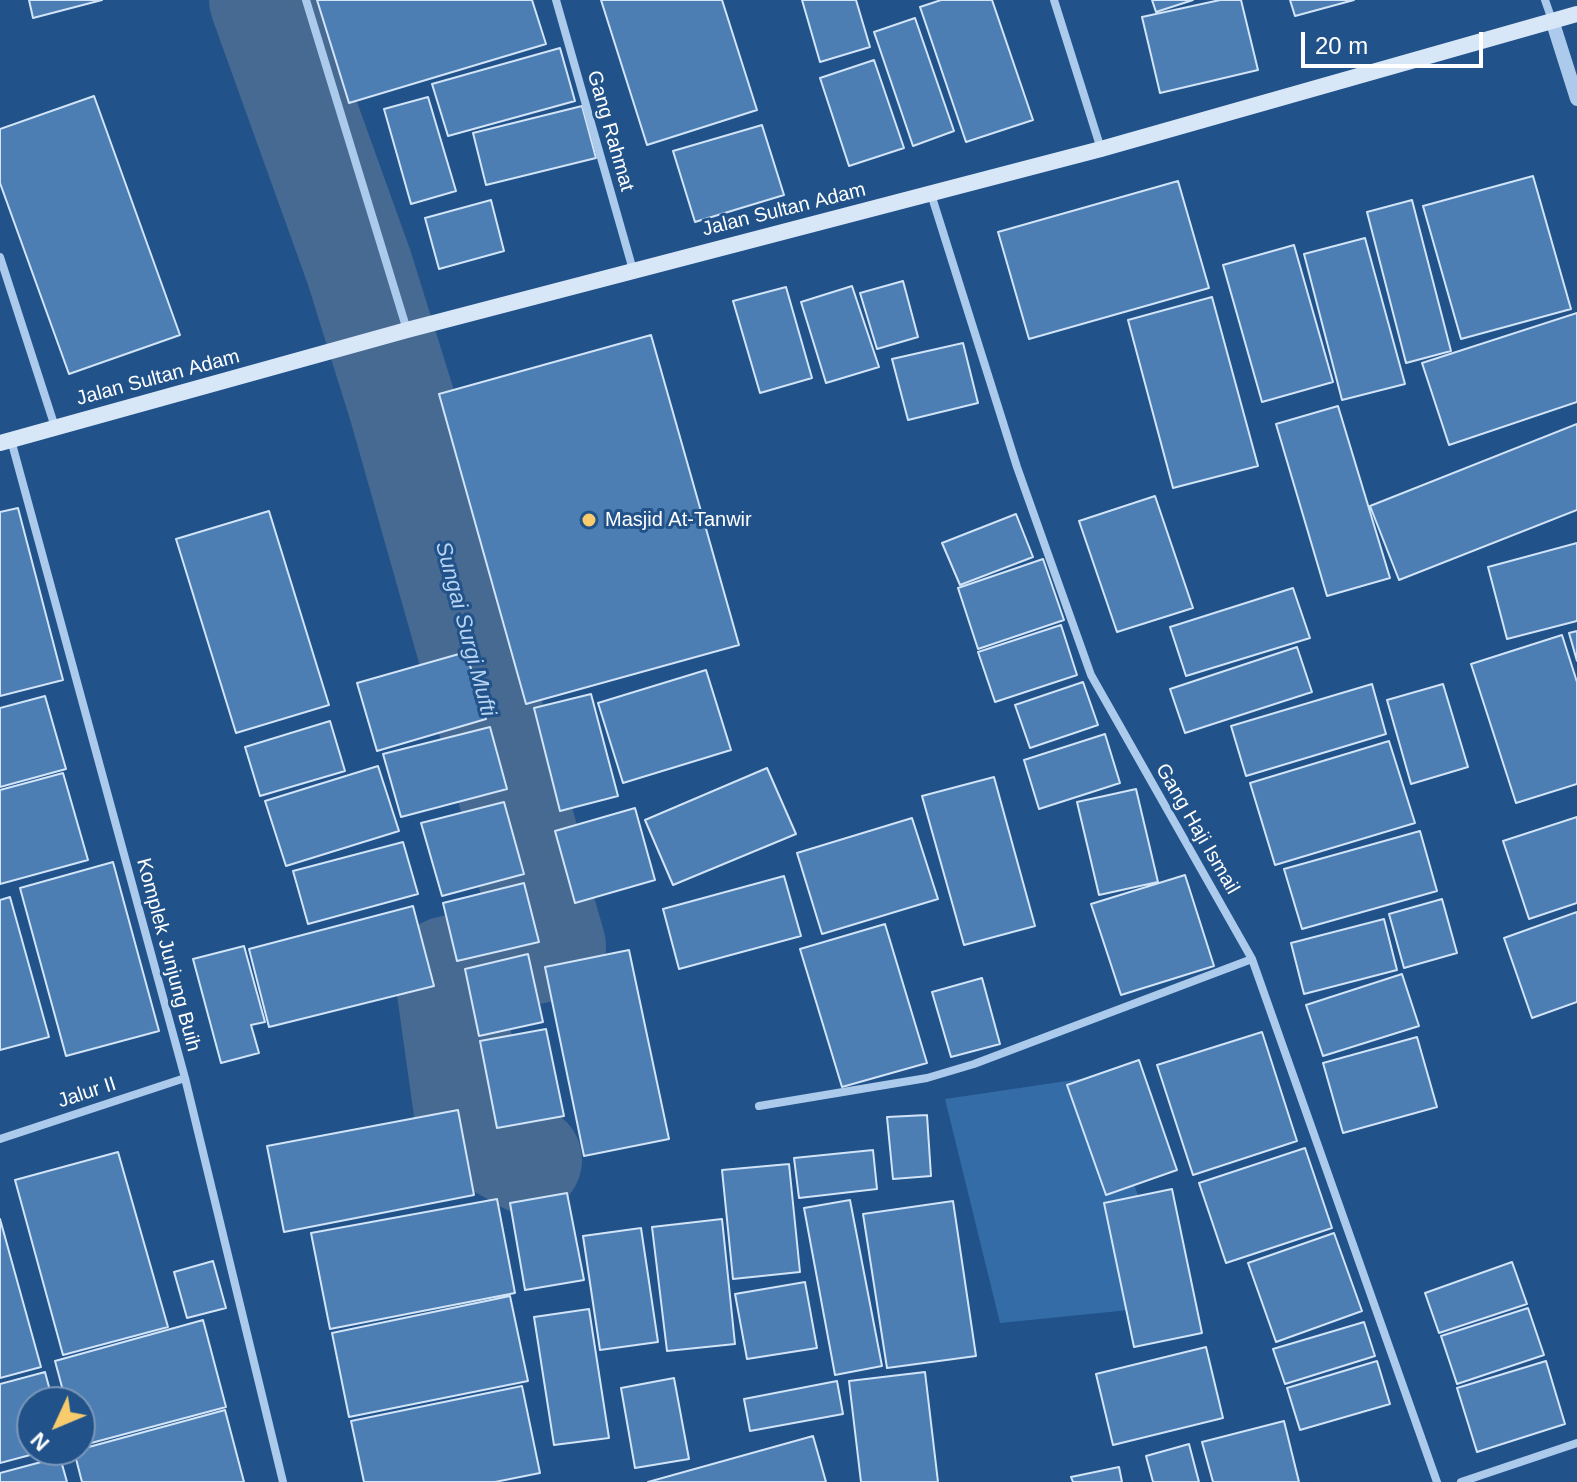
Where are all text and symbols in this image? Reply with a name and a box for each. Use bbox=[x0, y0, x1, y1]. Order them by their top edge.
scale bar bbox=[1305, 16, 1487, 66]
text: 20 m bbox=[1315, 32, 1368, 59]
street label: Gang Rahmat bbox=[581, 68, 639, 194]
street label: Jalan Sultan Adam bbox=[700, 178, 868, 242]
street label: Jalan Sultan Adam bbox=[74, 345, 242, 411]
place label: Masjid At-Tanwir bbox=[605, 508, 752, 532]
marker: Masjid At-Tanwir bbox=[580, 511, 598, 529]
water label: Sungai Surgi Mufti bbox=[429, 539, 501, 719]
street label: Gang Haji Ismail bbox=[1150, 759, 1244, 899]
street label: Komplek Junjung Buih bbox=[131, 856, 205, 1054]
street label: Jalur II bbox=[55, 1072, 119, 1114]
north arrow bbox=[16, 1386, 96, 1466]
text: N bbox=[25, 1427, 54, 1456]

